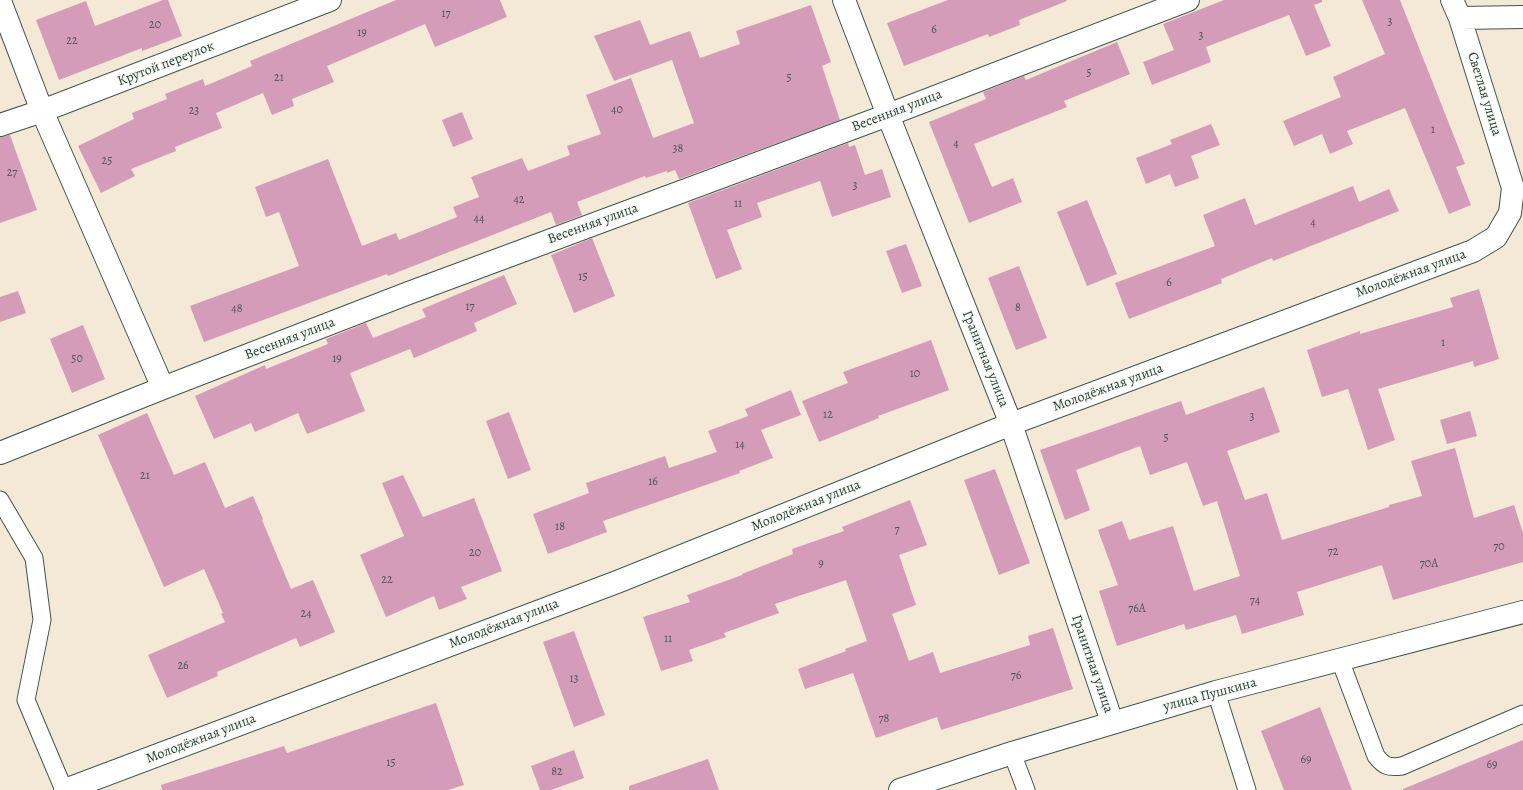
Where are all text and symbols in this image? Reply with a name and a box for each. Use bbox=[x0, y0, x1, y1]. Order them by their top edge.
house number: 17 bbox=[441, 7, 451, 21]
house number: 3 bbox=[1388, 15, 1392, 29]
house number: 20 bbox=[149, 18, 161, 32]
house number: 6 bbox=[931, 23, 937, 37]
house number: 19 bbox=[357, 26, 367, 40]
house number: 3 bbox=[1199, 29, 1203, 43]
house number: 22 bbox=[66, 34, 78, 48]
street label: Крутой переулок bbox=[115, 38, 217, 90]
street label: Светлая улица bbox=[1463, 50, 1505, 138]
house number: 5 bbox=[1086, 66, 1092, 80]
house number: 21 bbox=[274, 71, 284, 85]
house number: 5 bbox=[786, 71, 792, 85]
street label: Весенняя улица bbox=[850, 86, 944, 136]
house number: 40 bbox=[611, 103, 623, 117]
house number: 23 bbox=[189, 104, 199, 118]
house number: 1 bbox=[1431, 123, 1435, 137]
house number: 4 bbox=[953, 137, 959, 151]
house number: 38 bbox=[673, 142, 683, 156]
house number: 25 bbox=[102, 154, 112, 168]
house number: 27 bbox=[7, 166, 17, 180]
house number: 3 bbox=[853, 179, 857, 193]
house number: 42 bbox=[513, 193, 525, 207]
house number: 11 bbox=[734, 197, 742, 211]
street label: Весенняя улица bbox=[545, 200, 641, 248]
house number: 44 bbox=[474, 212, 484, 226]
house number: 4 bbox=[1310, 216, 1316, 230]
street label: Молодёжная улица bbox=[1354, 246, 1468, 302]
house number: 15 bbox=[578, 270, 588, 284]
house number: 6 bbox=[1166, 276, 1172, 290]
house number: 17 bbox=[465, 300, 475, 314]
house number: 8 bbox=[1015, 301, 1021, 315]
house number: 48 bbox=[231, 302, 243, 316]
street label: Гранитная улица bbox=[958, 308, 1012, 410]
street label: Весенняя улица bbox=[243, 314, 337, 364]
house number: 1 bbox=[1441, 336, 1445, 350]
house number: 50 bbox=[71, 352, 83, 366]
house number: 19 bbox=[332, 352, 342, 366]
street label: Молодёжная улица bbox=[1051, 360, 1165, 416]
house number: 10 bbox=[910, 367, 920, 381]
house number: 12 bbox=[823, 408, 833, 422]
house number: 3 bbox=[1250, 410, 1254, 424]
house number: 5 bbox=[1163, 431, 1169, 445]
house number: 14 bbox=[735, 438, 745, 452]
house number: 21 bbox=[140, 469, 150, 483]
house number: 16 bbox=[648, 475, 658, 489]
street label: Молодёжная улица bbox=[749, 476, 863, 536]
house number: 18 bbox=[555, 520, 565, 534]
house number: 7 bbox=[894, 523, 900, 537]
house number: 70 bbox=[1493, 540, 1505, 554]
house number: 72 bbox=[1328, 545, 1338, 559]
house number: 20 bbox=[469, 546, 481, 560]
house number: 9 bbox=[818, 557, 824, 571]
house number: 70А bbox=[1420, 557, 1438, 571]
house number: 22 bbox=[381, 573, 393, 587]
house number: 74 bbox=[1250, 594, 1260, 608]
street label: Молодёжная улица bbox=[447, 595, 561, 653]
house number: 76А bbox=[1128, 602, 1146, 616]
house number: 24 bbox=[300, 607, 312, 621]
street label: Гранитная улица bbox=[1067, 613, 1117, 715]
house number: 11 bbox=[664, 632, 672, 646]
house number: 26 bbox=[177, 659, 189, 673]
house number: 76 bbox=[1011, 669, 1021, 683]
house number: 13 bbox=[569, 672, 579, 686]
street label: улица Пушкина bbox=[1162, 674, 1258, 716]
street label: Молодёжная улица bbox=[144, 710, 258, 768]
house number: 78 bbox=[879, 712, 889, 726]
house number: 69 bbox=[1300, 753, 1312, 767]
house number: 15 bbox=[386, 756, 396, 770]
house number: 69 bbox=[1486, 758, 1498, 772]
house number: 82 bbox=[551, 765, 563, 779]

